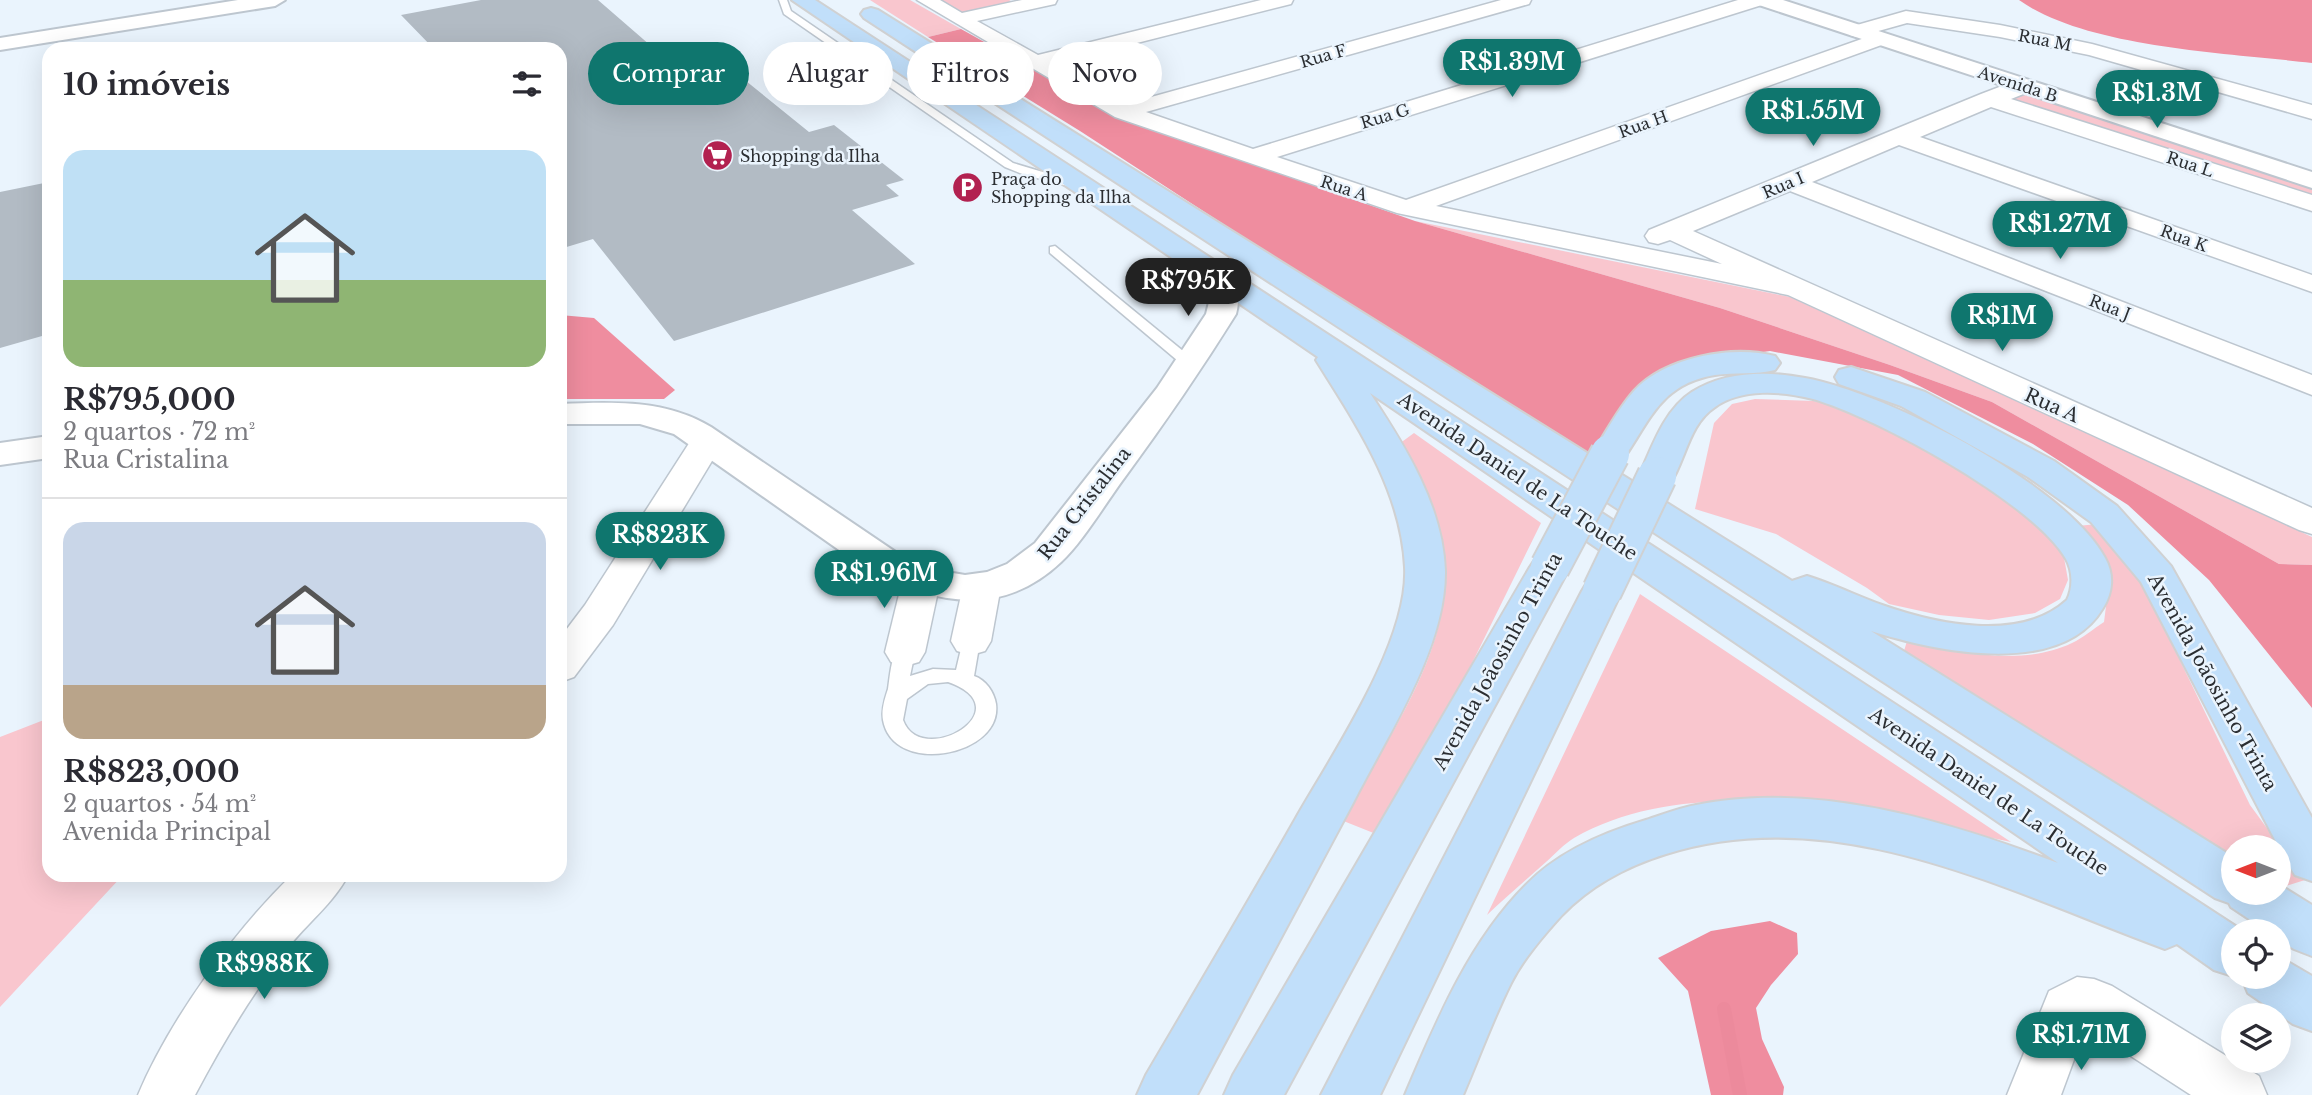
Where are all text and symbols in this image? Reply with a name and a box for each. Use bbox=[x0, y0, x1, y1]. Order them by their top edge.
street label: Rua M bbox=[2017, 25, 2073, 55]
street label: Rua F bbox=[1297, 40, 1349, 72]
pin: R$1.39M bbox=[1447, 40, 1577, 99]
chip: Comprar bbox=[588, 42, 749, 105]
chip: Alugar bbox=[763, 42, 893, 105]
chip: Filtros bbox=[907, 42, 1034, 105]
chip: Novo bbox=[1048, 42, 1162, 105]
text: R$1.39M bbox=[1459, 48, 1565, 76]
street label: Avenida B bbox=[1975, 61, 2060, 106]
icon: filters bbox=[508, 65, 546, 103]
text: 10 imóveis bbox=[63, 66, 230, 103]
pin: R$1.3M bbox=[2100, 71, 2214, 130]
text: R$1.3M bbox=[2112, 79, 2202, 107]
pin: R$1.55M bbox=[1748, 88, 1878, 148]
text: R$1.55M bbox=[1761, 97, 1865, 125]
street label: Rua G bbox=[1358, 99, 1412, 133]
street label: Rua H bbox=[1615, 106, 1671, 142]
supermarket icon: Shopping da Ilha bbox=[700, 139, 734, 173]
place label: Shopping da Ilha bbox=[740, 146, 880, 166]
street label: Rua L bbox=[2164, 147, 2216, 181]
street label: Rua I bbox=[1759, 167, 1807, 203]
place label: Praça do Shopping da Ilha bbox=[991, 169, 1131, 207]
parking icon: Praça do Shopping da Ilha bbox=[951, 171, 985, 205]
street label: Rua A bbox=[1318, 171, 1371, 205]
icon: home bbox=[242, 195, 368, 321]
pin: R$1.27M bbox=[1995, 202, 2125, 261]
text: R$1.27M bbox=[2008, 210, 2112, 238]
street label: Rua K bbox=[2158, 220, 2211, 256]
pin: R$795K bbox=[1131, 258, 1245, 318]
text: R$795K bbox=[1141, 267, 1235, 295]
street label: Rua J bbox=[2086, 290, 2134, 324]
pin: R$1M bbox=[1961, 294, 2043, 353]
text: R$1M bbox=[1967, 302, 2037, 330]
text: R$795,000 bbox=[63, 381, 236, 418]
street label: Rua A bbox=[2021, 383, 2083, 428]
street label: Avenida Daniel de La Touche bbox=[1393, 387, 1642, 565]
text: 2 quartos · 72 m² bbox=[63, 418, 255, 446]
street label: Rua Cristalina bbox=[1033, 442, 1136, 564]
text: Rua Cristalina bbox=[63, 446, 229, 474]
pin: R$823K bbox=[603, 512, 717, 572]
text: R$823K bbox=[612, 521, 708, 549]
street label: Avenida Joãosinho Trinta bbox=[1428, 548, 1567, 775]
pin: R$1.96M bbox=[819, 550, 949, 610]
text: R$1.96M bbox=[831, 559, 937, 587]
icon: home bbox=[242, 567, 368, 693]
street label: Avenida Joãosinho Trinta bbox=[2143, 569, 2282, 795]
street label: Avenida Daniel de La Touche bbox=[1864, 702, 2113, 880]
text: R$823,000 bbox=[63, 753, 240, 790]
text: 2 quartos · 54 m² bbox=[63, 790, 256, 818]
text: Avenida Principal bbox=[63, 818, 271, 846]
north arrow bbox=[2221, 835, 2291, 905]
map controls bbox=[2221, 835, 2291, 1073]
button: locate bbox=[2221, 919, 2291, 989]
pin: R$988K bbox=[207, 942, 321, 1001]
text: R$988K bbox=[215, 950, 313, 978]
button: layers bbox=[2221, 1003, 2291, 1073]
pin: R$1.71M bbox=[2016, 1012, 2146, 1072]
text: R$1.71M bbox=[2032, 1021, 2130, 1049]

